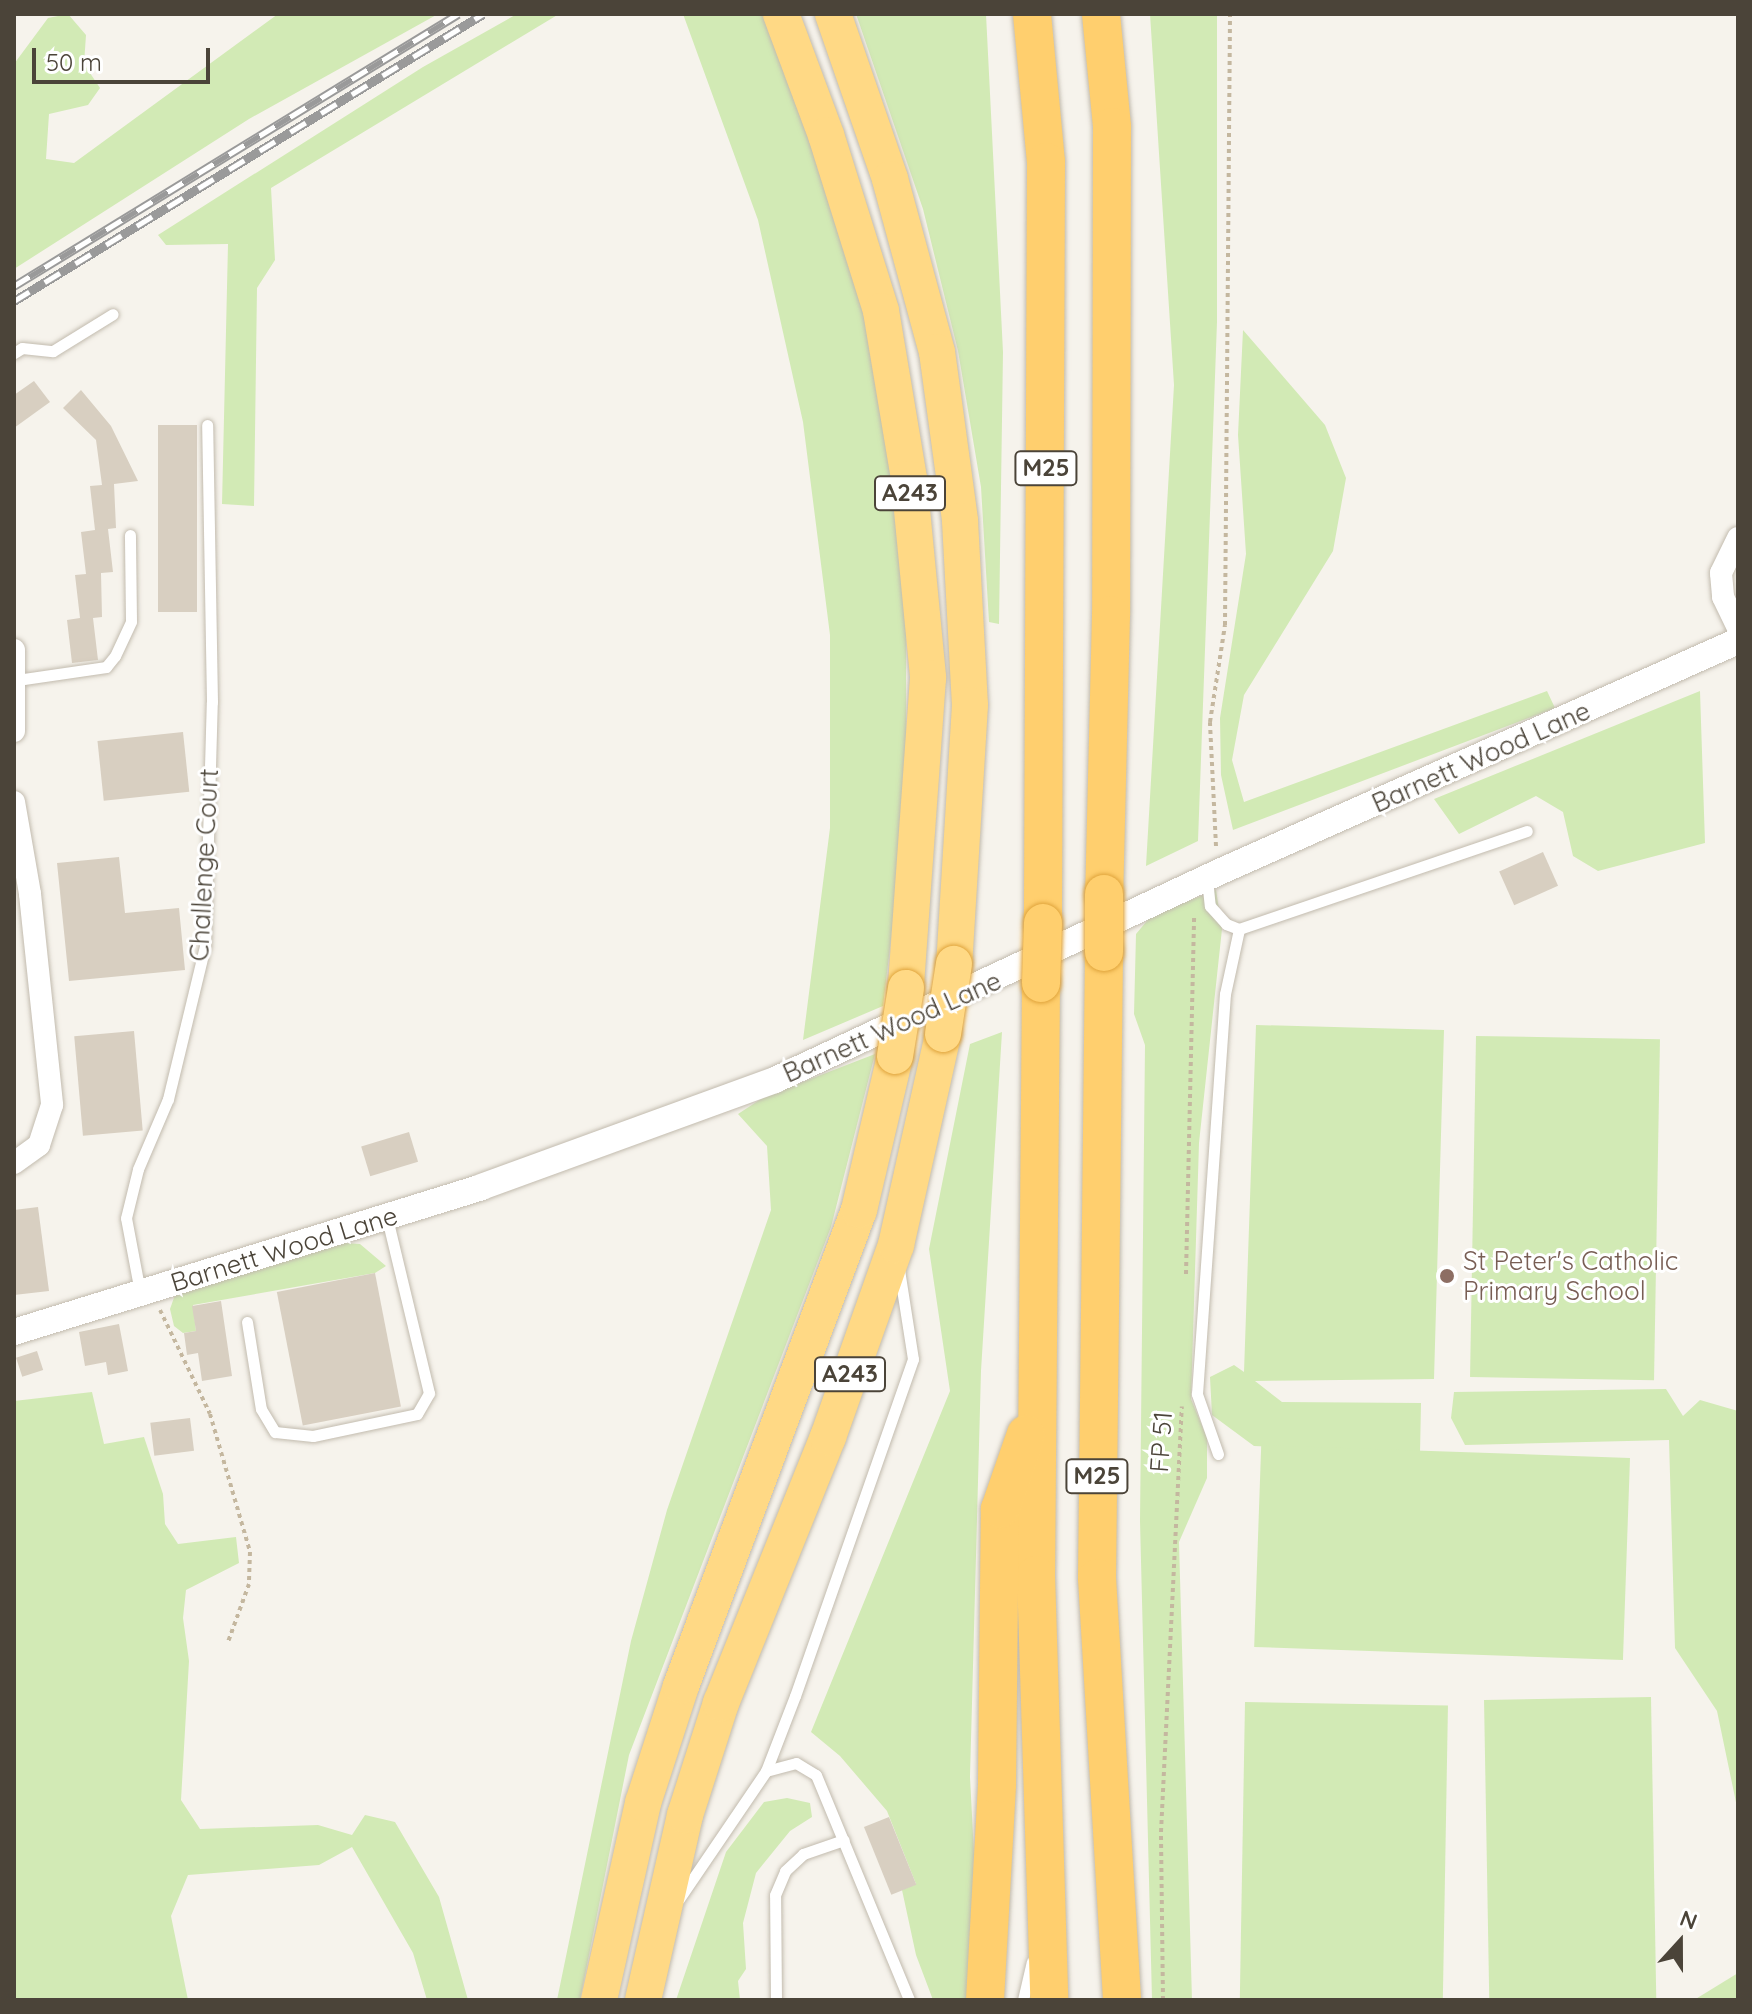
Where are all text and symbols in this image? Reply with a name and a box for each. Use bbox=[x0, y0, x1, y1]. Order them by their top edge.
scale bar bbox=[36, 32, 214, 82]
text: 50 m bbox=[46, 47, 102, 77]
road number: M25 bbox=[1014, 448, 1078, 488]
road number: A243 bbox=[874, 473, 946, 513]
street label: Barnett Wood Lane bbox=[1367, 695, 1595, 819]
street label: Challenge Court bbox=[183, 768, 225, 962]
street label: Barnett Wood Lane bbox=[778, 965, 1006, 1089]
street label: Barnett Wood Lane bbox=[167, 1200, 401, 1298]
place label: St Peter's Catholic Primary School bbox=[1463, 1245, 1678, 1306]
marker: St Peter's Catholic Primary School bbox=[1438, 1267, 1456, 1285]
road number: A243 bbox=[814, 1354, 886, 1394]
street label: FP 51 bbox=[1143, 1410, 1179, 1474]
road number: M25 bbox=[1065, 1456, 1129, 1496]
north arrow bbox=[1640, 1902, 1720, 1982]
text: N bbox=[1676, 1904, 1701, 1936]

